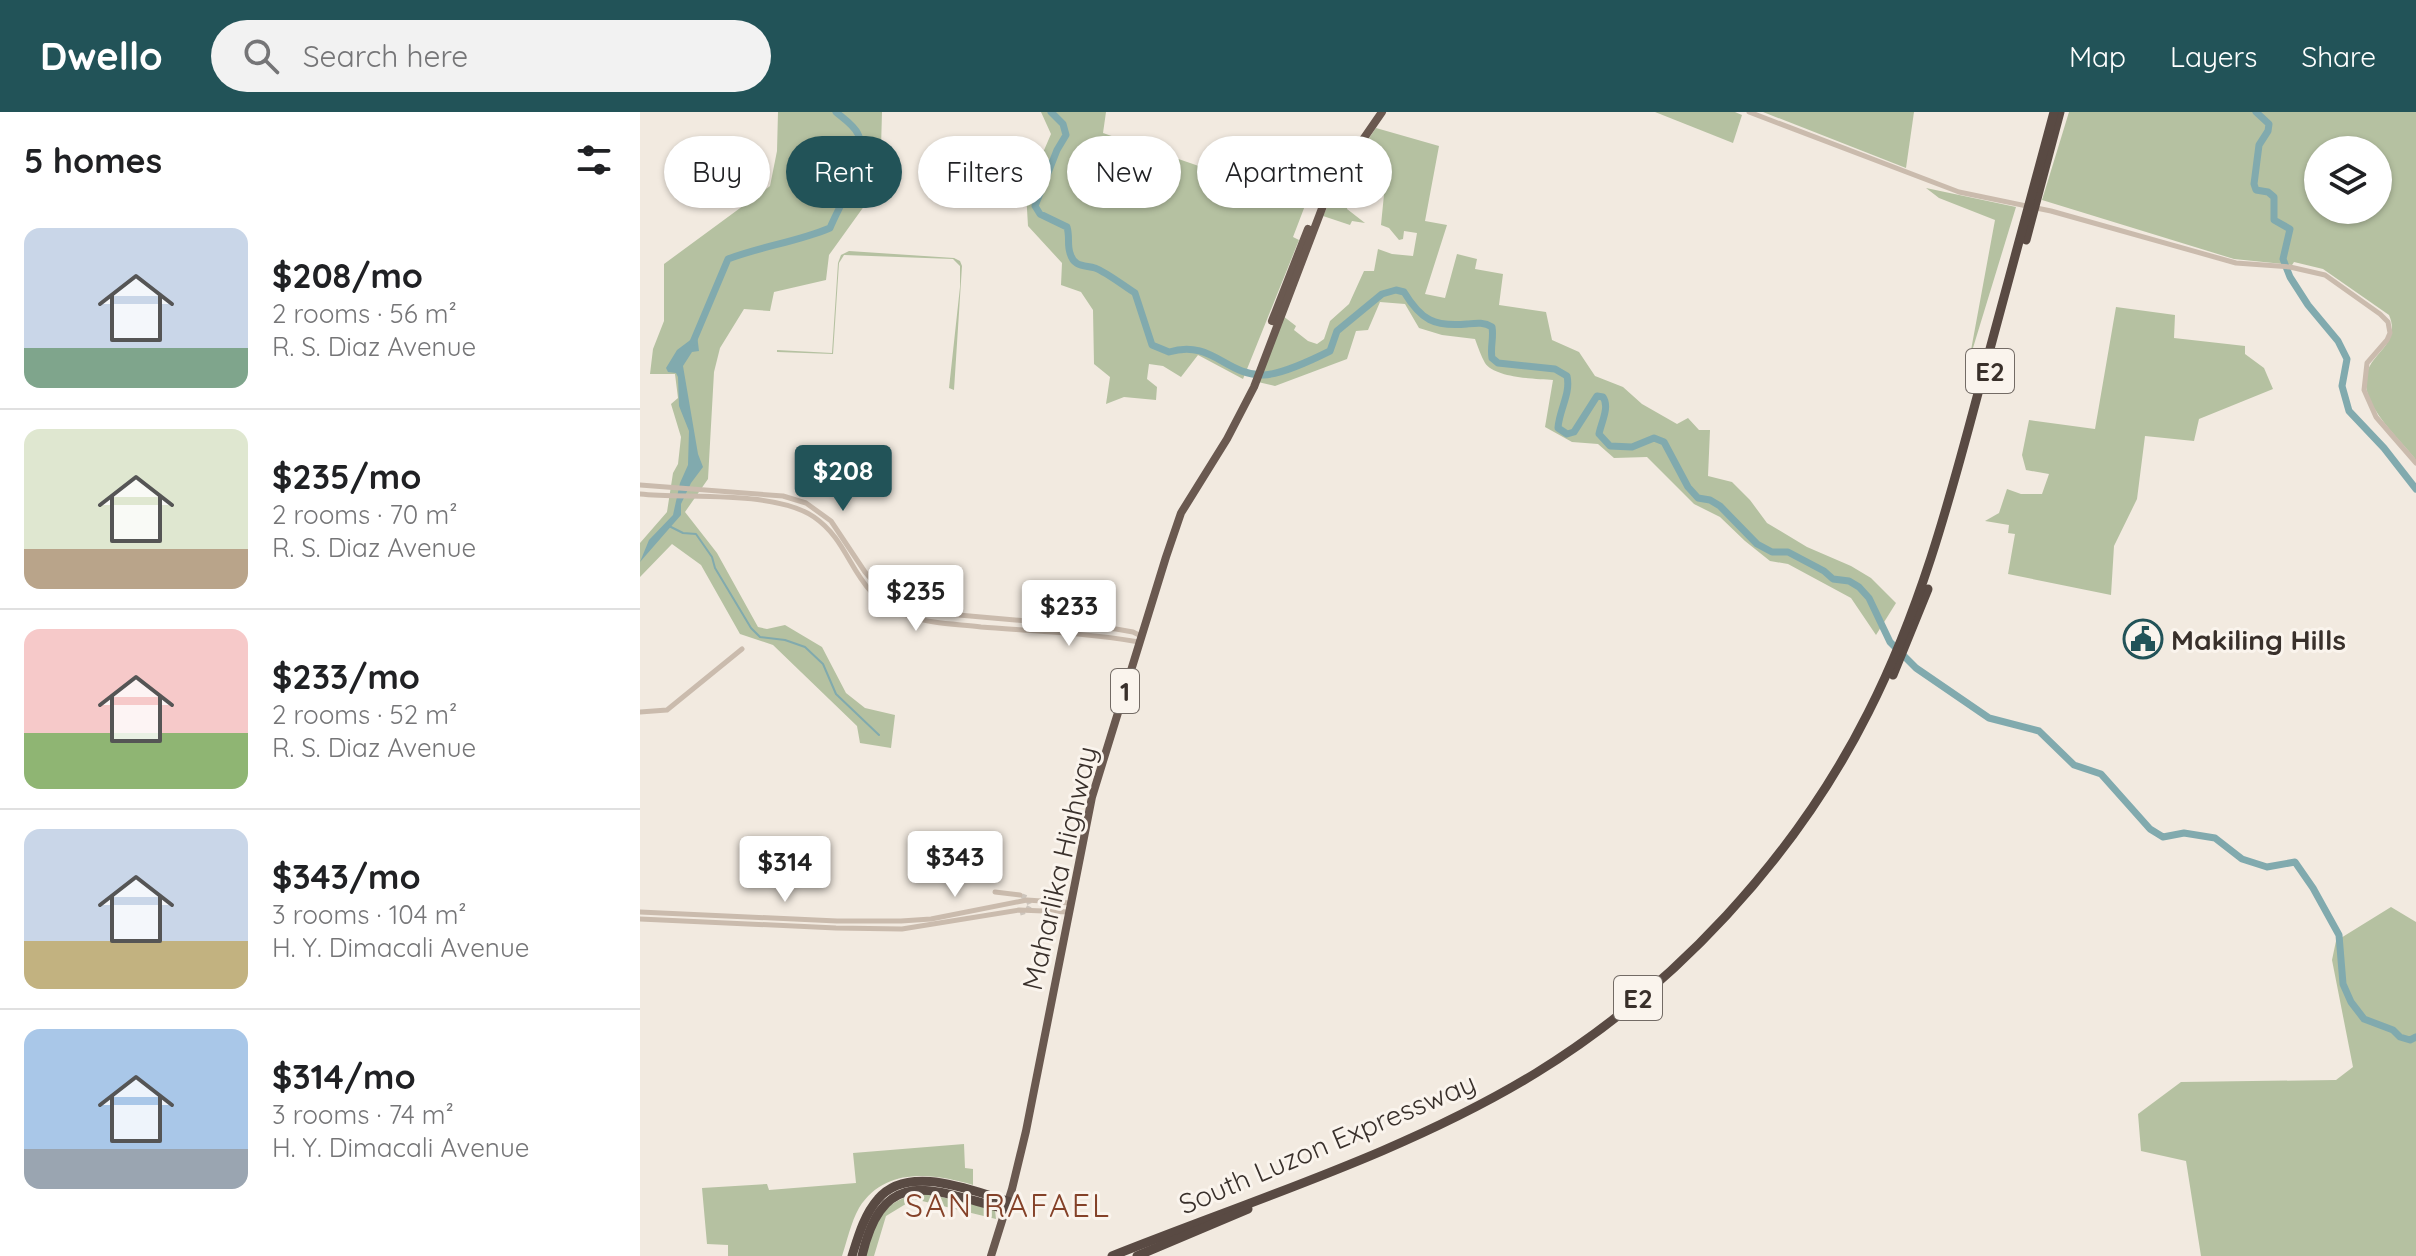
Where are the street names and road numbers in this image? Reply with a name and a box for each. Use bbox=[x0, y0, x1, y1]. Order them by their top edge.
road number: E2 bbox=[1966, 349, 2014, 393]
road number: 1 bbox=[1111, 669, 1139, 713]
street label: Maharlika Highway bbox=[1014, 743, 1104, 993]
road number: E2 bbox=[1614, 976, 1662, 1020]
street label: South Luzon Expressway bbox=[1173, 1065, 1481, 1221]

